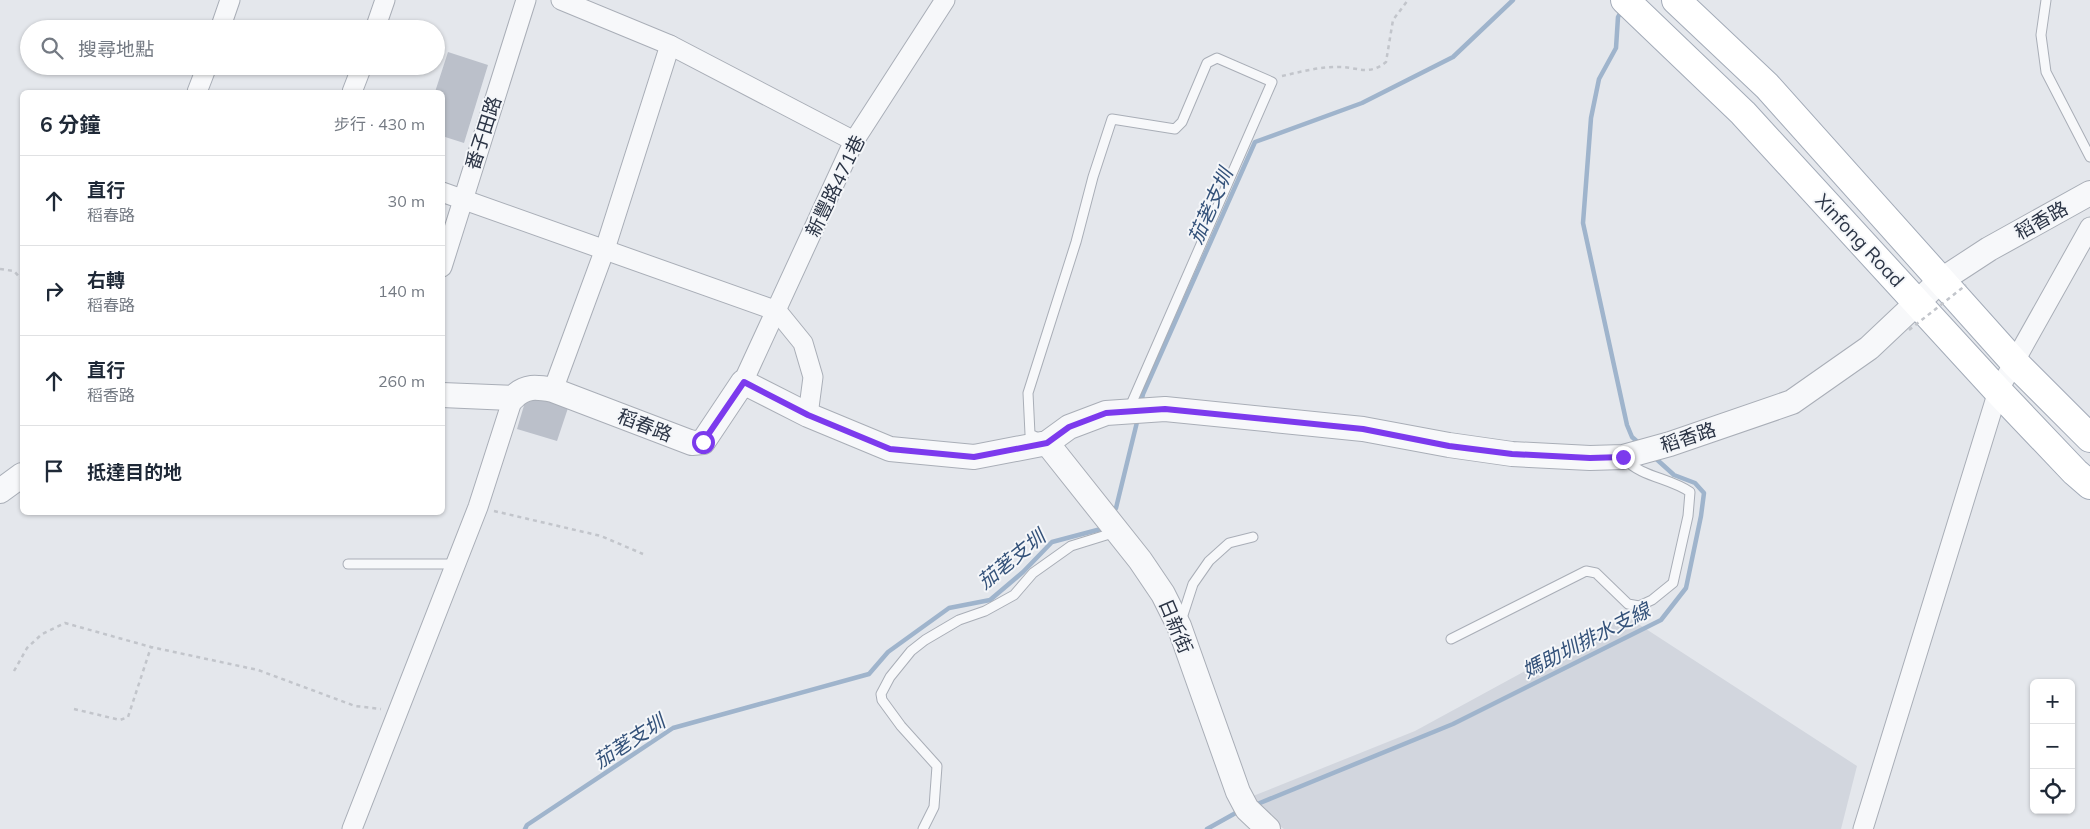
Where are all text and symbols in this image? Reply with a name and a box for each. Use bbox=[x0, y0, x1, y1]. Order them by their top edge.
search box bbox=[20, 20, 445, 75]
icon: search bbox=[38, 34, 66, 62]
text: 搜尋地點 bbox=[78, 37, 154, 61]
street label: 番子田路 bbox=[460, 93, 506, 173]
text: 6 分鐘 bbox=[40, 111, 100, 137]
text: 步行 · 430 m bbox=[334, 114, 425, 134]
street label: 新豐路471巷 bbox=[800, 131, 870, 241]
water label: 茄荖支圳 bbox=[1182, 162, 1239, 248]
text: 直行 bbox=[87, 178, 125, 202]
icon: ahead bbox=[40, 187, 68, 215]
street label: Xinfong Road bbox=[1811, 188, 1909, 292]
text: 30 m bbox=[388, 191, 425, 211]
street label: 稻香路 bbox=[2010, 196, 2072, 244]
text: 稻春路 bbox=[87, 205, 135, 225]
text: 右轉 bbox=[87, 268, 125, 292]
icon: right bbox=[40, 277, 68, 305]
text: 140 m bbox=[378, 281, 425, 301]
text: 稻春路 bbox=[87, 295, 135, 315]
text: 直行 bbox=[87, 358, 125, 382]
icon: ahead bbox=[40, 367, 68, 395]
text: 260 m bbox=[378, 371, 425, 391]
text: 稻香路 bbox=[87, 385, 135, 405]
street label: 稻春路 bbox=[614, 404, 676, 446]
street label: 稻香路 bbox=[1657, 417, 1719, 457]
route start bbox=[692, 431, 715, 454]
route end bbox=[1612, 446, 1635, 469]
icon: arrive bbox=[40, 457, 68, 485]
text: 抵達目的地 bbox=[87, 460, 182, 484]
water label: 茄荖支圳 bbox=[972, 522, 1052, 594]
street label: 日新街 bbox=[1154, 595, 1198, 657]
water label: 媽助圳排水支線 bbox=[1518, 596, 1656, 683]
map controls bbox=[2030, 679, 2075, 814]
button: + bbox=[2030, 679, 2075, 724]
water label: 茄荖支圳 bbox=[589, 707, 672, 773]
button: − bbox=[2030, 724, 2075, 769]
button: locate bbox=[2030, 769, 2075, 814]

